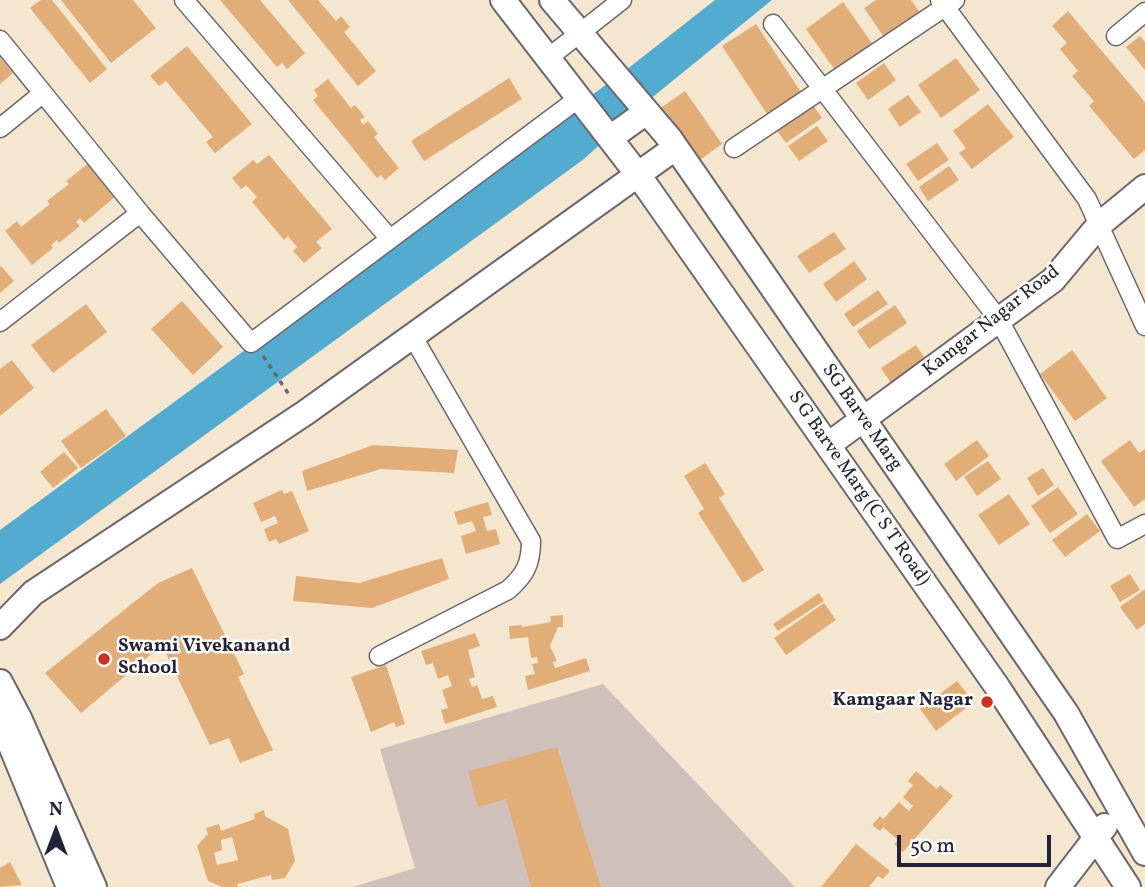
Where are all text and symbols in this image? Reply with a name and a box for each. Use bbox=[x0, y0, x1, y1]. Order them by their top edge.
street label: Kamgar Nagar Road bbox=[919, 261, 1065, 383]
street label: SG Barve Marg bbox=[816, 360, 906, 476]
street label: S G Barve Marg (C S T Road) bbox=[782, 387, 934, 591]
place label: Swami Vivekanand School bbox=[118, 637, 290, 681]
marker: Swami Vivekanand School bbox=[96, 651, 112, 667]
place label: Kamgaar Nagar bbox=[832, 691, 973, 713]
marker: Kamgaar Nagar bbox=[979, 694, 995, 710]
north arrow bbox=[21, 796, 91, 866]
text: N bbox=[49, 797, 63, 823]
scale bar bbox=[900, 820, 1054, 864]
text: 50 m bbox=[910, 832, 955, 861]

